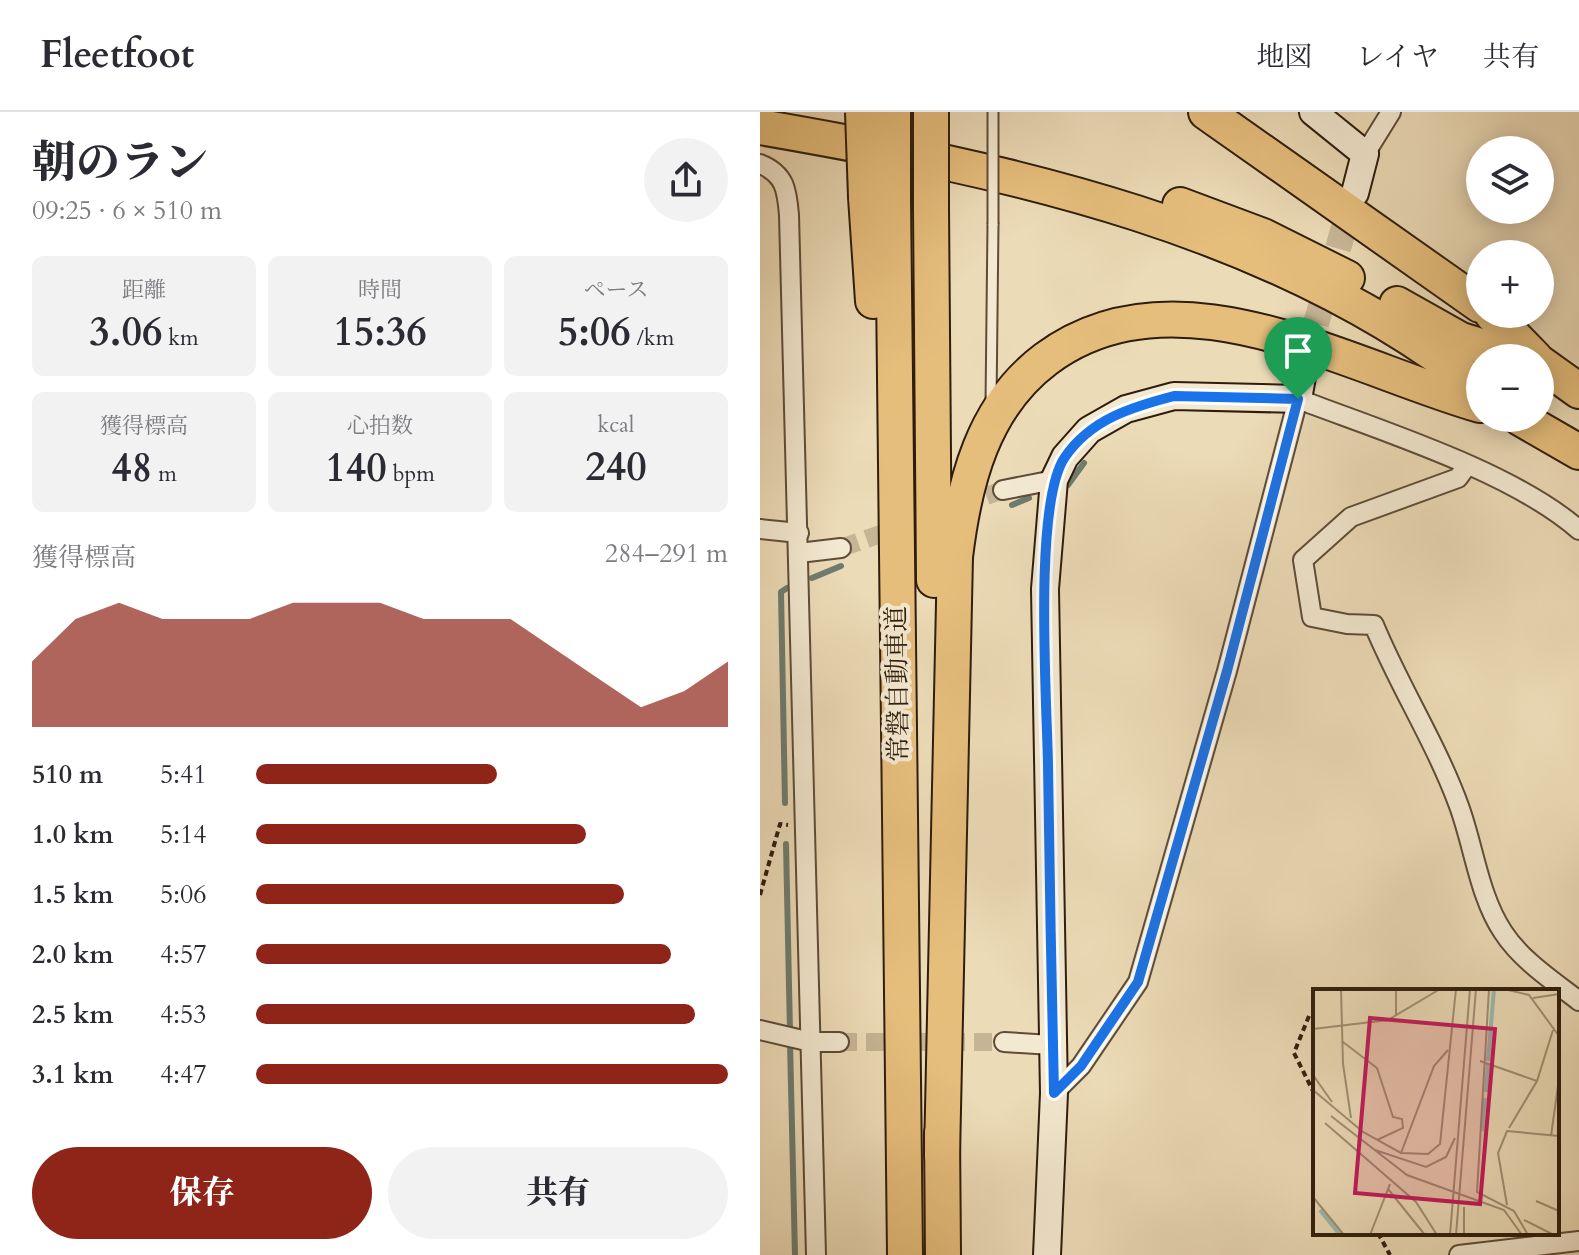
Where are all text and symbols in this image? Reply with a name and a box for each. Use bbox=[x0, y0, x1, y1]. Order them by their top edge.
text: Fleetfoot bbox=[40, 29, 194, 81]
text: 地図 bbox=[1256, 38, 1312, 76]
text: レイヤ bbox=[1356, 38, 1439, 76]
text: 共有 bbox=[1483, 38, 1539, 76]
text: 朝のラン bbox=[32, 133, 208, 193]
map controls bbox=[1466, 136, 1554, 432]
button: layers bbox=[1466, 136, 1554, 224]
button: share bbox=[644, 138, 728, 222]
text: 09:25 · 6 × 510 m bbox=[32, 193, 222, 228]
button: + bbox=[1466, 240, 1554, 328]
text: 距離 bbox=[122, 275, 166, 305]
text: 時間 bbox=[358, 275, 402, 305]
text: ペース bbox=[584, 275, 648, 305]
text: 3.06 bbox=[89, 305, 162, 360]
text: 15:36 bbox=[333, 305, 427, 360]
text: 5:06 bbox=[558, 305, 631, 360]
pin bbox=[1264, 317, 1332, 399]
text: km bbox=[162, 323, 199, 353]
text: /km bbox=[631, 323, 674, 353]
icon: arrive bbox=[1276, 329, 1320, 373]
button: − bbox=[1466, 344, 1554, 432]
text: kcal bbox=[598, 410, 634, 440]
text: 獲得標高 bbox=[100, 411, 188, 441]
text: 心拍数 bbox=[347, 411, 413, 441]
text: 240 bbox=[585, 440, 647, 495]
text: 48 bbox=[111, 441, 152, 496]
text: 140 bbox=[325, 441, 387, 496]
text: m bbox=[152, 459, 177, 489]
text: bpm bbox=[387, 459, 435, 489]
text: 284–291 m bbox=[605, 536, 728, 571]
text: 獲得標高 bbox=[32, 540, 136, 575]
street label: 常磐自動車道 bbox=[879, 606, 916, 762]
text: 510 m bbox=[32, 757, 103, 792]
text: 5:41 bbox=[160, 757, 207, 792]
text: 1.0 km bbox=[32, 817, 113, 852]
text: 5:14 bbox=[160, 817, 207, 852]
text: 1.5 km bbox=[32, 877, 113, 912]
text: 5:06 bbox=[160, 877, 207, 912]
text: 2.0 km bbox=[32, 937, 113, 972]
text: 4:57 bbox=[160, 937, 207, 972]
inset map bbox=[1313, 989, 1559, 1235]
text: 2.5 km bbox=[32, 997, 113, 1032]
text: 4:53 bbox=[160, 997, 207, 1032]
text: 3.1 km bbox=[32, 1057, 113, 1092]
text: 4:47 bbox=[160, 1057, 207, 1092]
button: 保存 bbox=[32, 1147, 372, 1239]
button: 共有 bbox=[388, 1147, 728, 1239]

